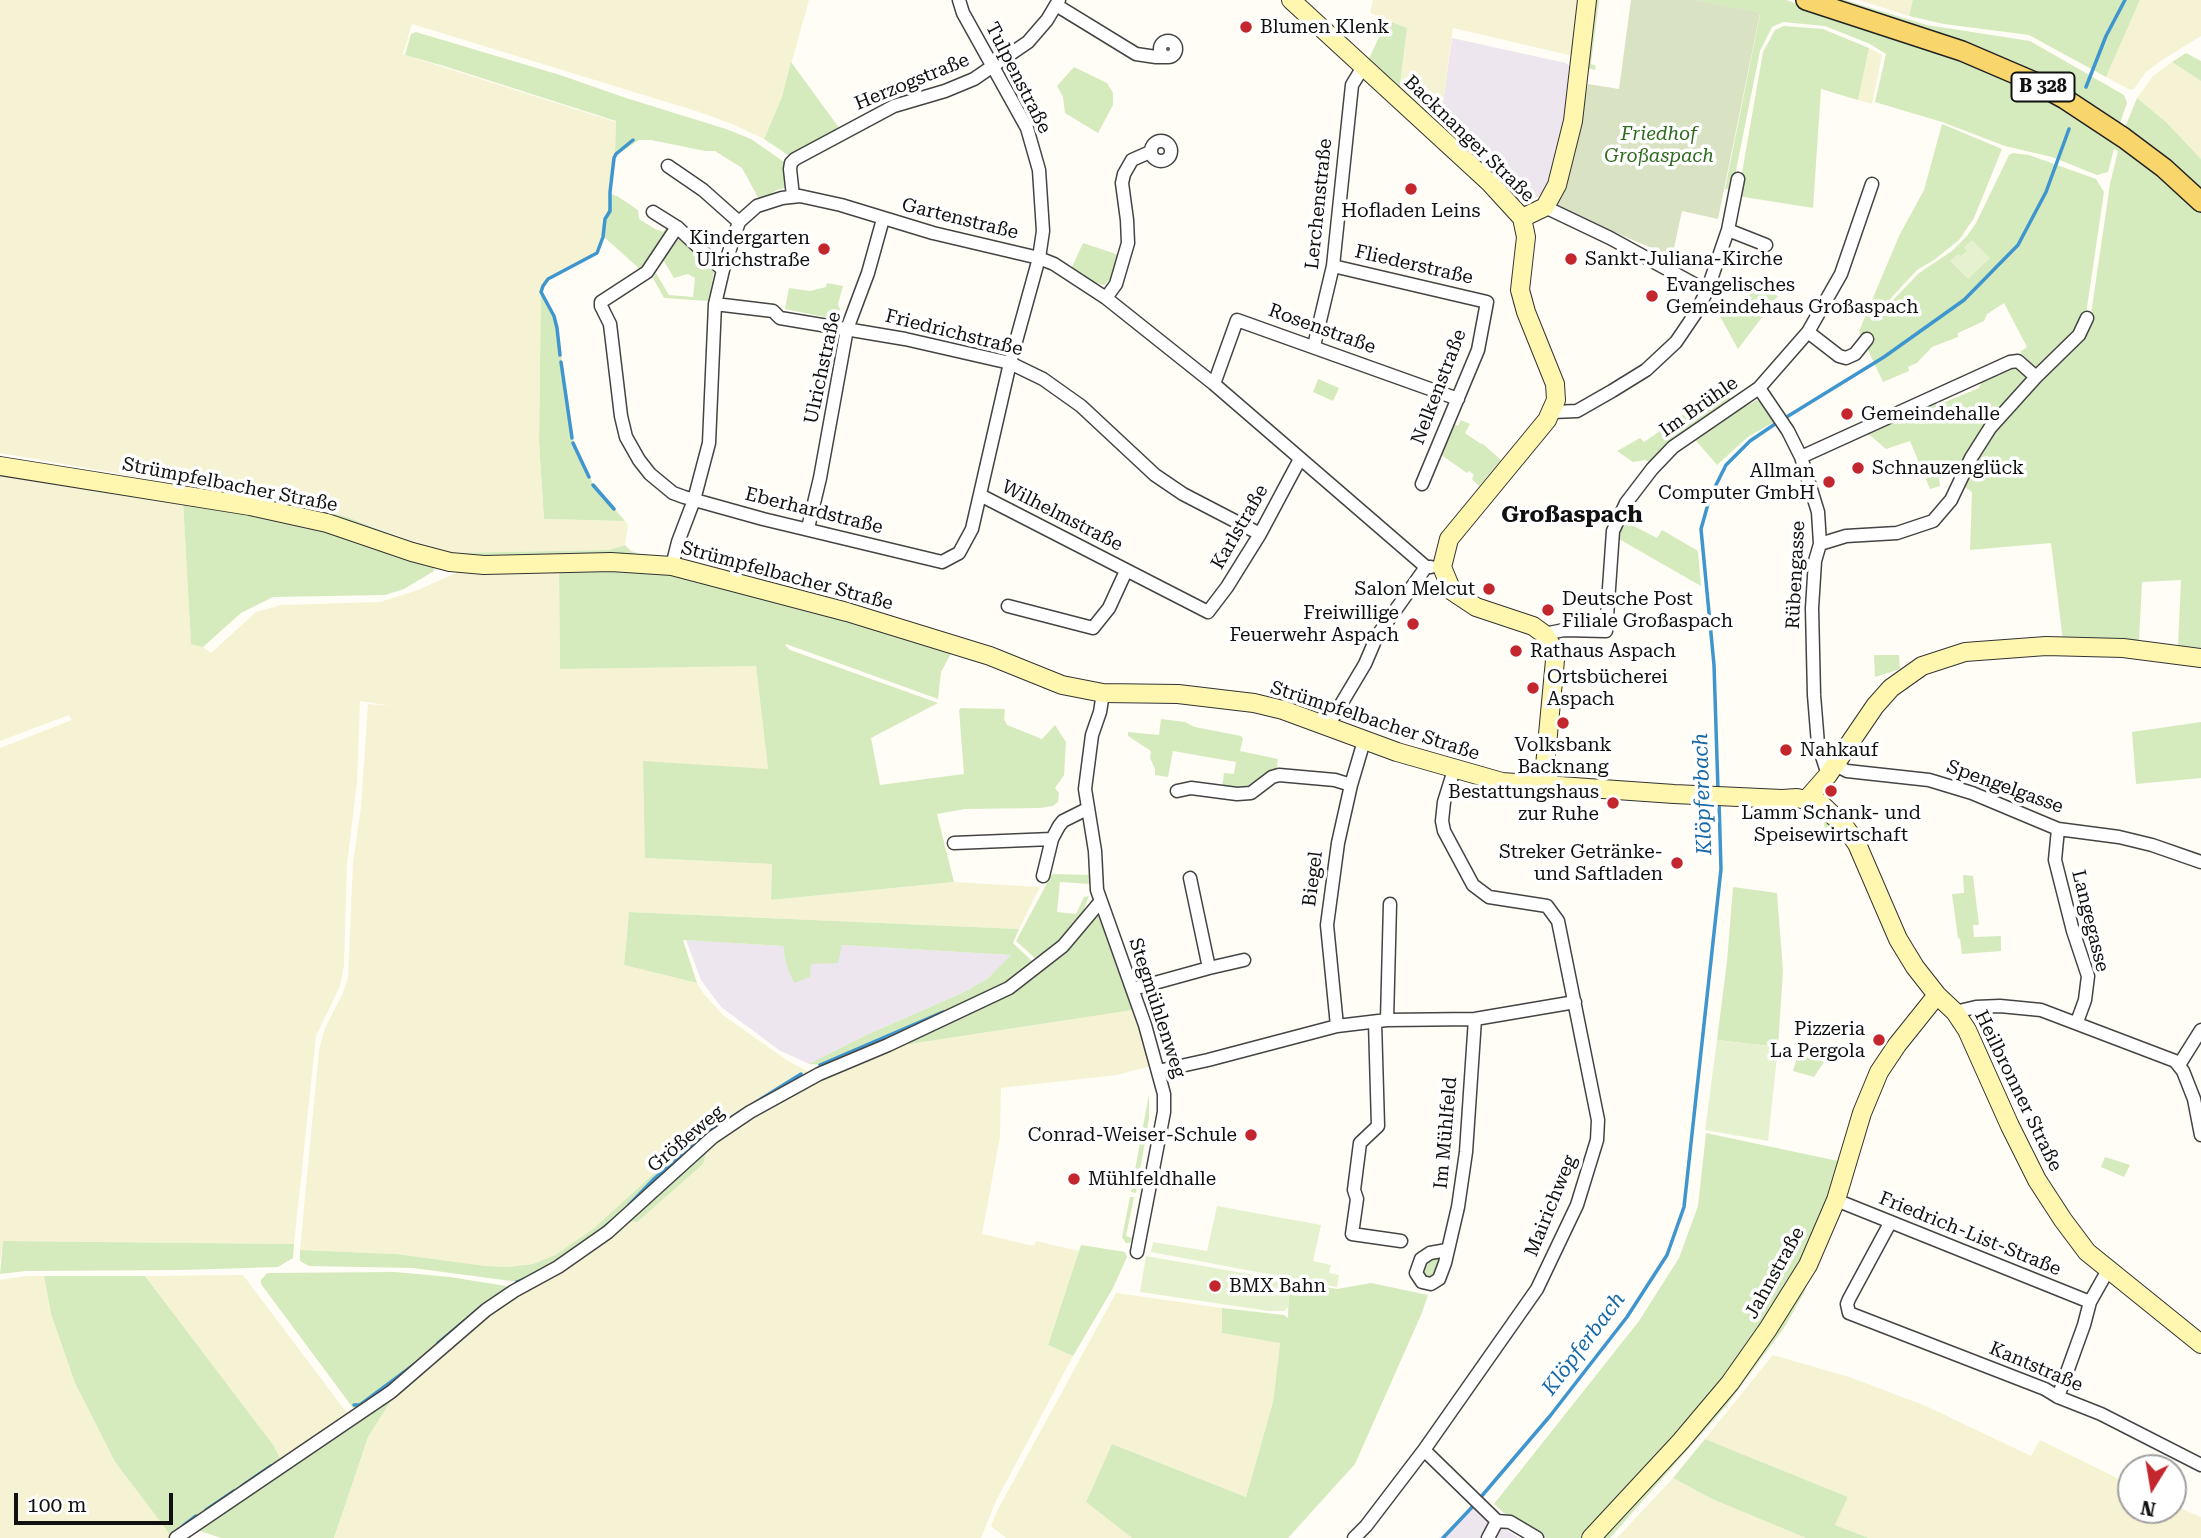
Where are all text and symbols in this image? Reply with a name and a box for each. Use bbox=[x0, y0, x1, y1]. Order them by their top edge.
place label: Blumen Klenk bbox=[1260, 16, 1389, 38]
street label: Tulpenstraße bbox=[980, 19, 1056, 137]
marker: Blumen Klenk bbox=[1238, 19, 1254, 35]
street label: Herzogstraße bbox=[851, 49, 973, 115]
street label: Backnanger Straße bbox=[1399, 71, 1539, 207]
road number: B 328 bbox=[2011, 72, 2074, 102]
park label: Friedhof Großaspach bbox=[1604, 123, 1714, 167]
street label: Lerchenstraße bbox=[1301, 137, 1337, 271]
marker: Hofladen Leins bbox=[1403, 181, 1419, 197]
street label: Gartenstraße bbox=[899, 194, 1021, 244]
place label: Hofladen Leins bbox=[1341, 200, 1481, 222]
place label: Kindergarten Ulrichstraße bbox=[689, 227, 810, 271]
street label: Fliederstraße bbox=[1353, 240, 1475, 290]
marker: Kindergarten Ulrichstraße bbox=[816, 241, 832, 257]
place label: Sankt-Juliana-Kirche bbox=[1585, 248, 1783, 270]
marker: Sankt-Juliana-Kirche bbox=[1563, 251, 1579, 267]
place label: Evangelisches Gemeindehaus Großaspach bbox=[1666, 274, 1918, 318]
marker: Evangelisches Gemeindehaus Großaspach bbox=[1644, 288, 1660, 304]
street label: Rosenstraße bbox=[1265, 299, 1379, 359]
street label: Friedrichstraße bbox=[883, 305, 1025, 361]
street label: Ulrichstraße bbox=[800, 310, 846, 426]
street label: Nelkenstraße bbox=[1407, 326, 1471, 448]
street label: Im Brühle bbox=[1656, 372, 1742, 442]
place label: Gemeindehalle bbox=[1861, 403, 2000, 425]
marker: Gemeindehalle bbox=[1839, 406, 1855, 422]
street label: Strümpfelbacher Straße bbox=[121, 453, 339, 517]
place label: Schnauzenglück bbox=[1872, 457, 2024, 479]
place label: Allman Computer GmbH bbox=[1658, 460, 1815, 504]
marker: Schnauzenglück bbox=[1850, 460, 1866, 476]
marker: Allman Computer GmbH bbox=[1821, 474, 1837, 490]
street label: Wilhelmstraße bbox=[997, 476, 1127, 556]
street label: Karlstraße bbox=[1207, 481, 1273, 573]
street label: Eberhardstraße bbox=[743, 483, 885, 539]
district label: Großaspach bbox=[1501, 501, 1643, 529]
street label: Rübengasse bbox=[1782, 520, 1810, 630]
street label: Strümpfelbacher Straße bbox=[678, 537, 896, 615]
place label: Salon Melcut bbox=[1355, 578, 1475, 600]
marker: Salon Melcut bbox=[1481, 581, 1497, 597]
place label: Deutsche Post Filiale Großaspach bbox=[1562, 588, 1733, 632]
place label: Freiwillige Feuerwehr Aspach bbox=[1229, 602, 1399, 646]
marker: Deutsche Post Filiale Großaspach bbox=[1540, 602, 1556, 618]
marker: Freiwillige Feuerwehr Aspach bbox=[1405, 616, 1421, 632]
place label: Rathaus Aspach bbox=[1530, 640, 1676, 662]
marker: Rathaus Aspach bbox=[1508, 643, 1524, 659]
place label: Ortsbücherei Aspach bbox=[1547, 666, 1668, 710]
street label: Strümpfelbacher Straße bbox=[1268, 676, 1482, 766]
marker: Ortsbücherei Aspach bbox=[1525, 680, 1541, 696]
marker: Volksbank Backnang bbox=[1555, 715, 1571, 731]
water label: Klöpferbach bbox=[1688, 732, 1718, 856]
place label: Volksbank Backnang bbox=[1514, 734, 1612, 778]
place label: Nahkauf bbox=[1800, 739, 1878, 761]
marker: Nahkauf bbox=[1778, 742, 1794, 758]
street label: Spengelgasse bbox=[1944, 755, 2066, 819]
place label: Bestattungshaus zur Ruhe bbox=[1448, 781, 1599, 825]
marker: Lamm Schank- und Speisewirtschaft bbox=[1823, 783, 1839, 799]
marker: Bestattungshaus zur Ruhe bbox=[1605, 795, 1621, 811]
place label: Lamm Schank- und Speisewirtschaft bbox=[1741, 802, 1921, 846]
place label: Streker Getränke- und Saftladen bbox=[1499, 841, 1663, 885]
street label: Biegel bbox=[1298, 850, 1328, 908]
marker: Streker Getränke- und Saftladen bbox=[1669, 855, 1685, 871]
street label: Langegasse bbox=[2066, 868, 2114, 974]
street label: Stegmühlenweg bbox=[1124, 935, 1190, 1081]
street label: Heilbronner Straße bbox=[1969, 1007, 2067, 1175]
place label: Pizzeria La Pergola bbox=[1770, 1018, 1865, 1062]
marker: Pizzeria La Pergola bbox=[1871, 1032, 1887, 1048]
street label: Im Mühlfeld bbox=[1430, 1076, 1462, 1190]
street label: Größeweg bbox=[643, 1100, 729, 1178]
place label: Conrad-Weiser-Schule bbox=[1028, 1124, 1237, 1146]
marker: Conrad-Weiser-Schule bbox=[1243, 1127, 1259, 1143]
street label: Mairichweg bbox=[1520, 1152, 1582, 1260]
place label: Mühlfeldhalle bbox=[1088, 1168, 1216, 1190]
marker: Mühlfeldhalle bbox=[1066, 1171, 1082, 1187]
street label: Friedrich-List-Straße bbox=[1876, 1187, 2064, 1281]
street label: Jahnstraße bbox=[1740, 1223, 1810, 1323]
place label: BMX Bahn bbox=[1229, 1275, 1326, 1297]
marker: BMX Bahn bbox=[1207, 1278, 1223, 1294]
water label: Klöpferbach bbox=[1537, 1288, 1631, 1400]
street label: Kantstraße bbox=[1986, 1337, 2086, 1397]
north arrow bbox=[2117, 1454, 2187, 1524]
scale bar bbox=[18, 1478, 177, 1522]
text: 100 m bbox=[27, 1493, 87, 1517]
text: N bbox=[2139, 1495, 2158, 1521]

